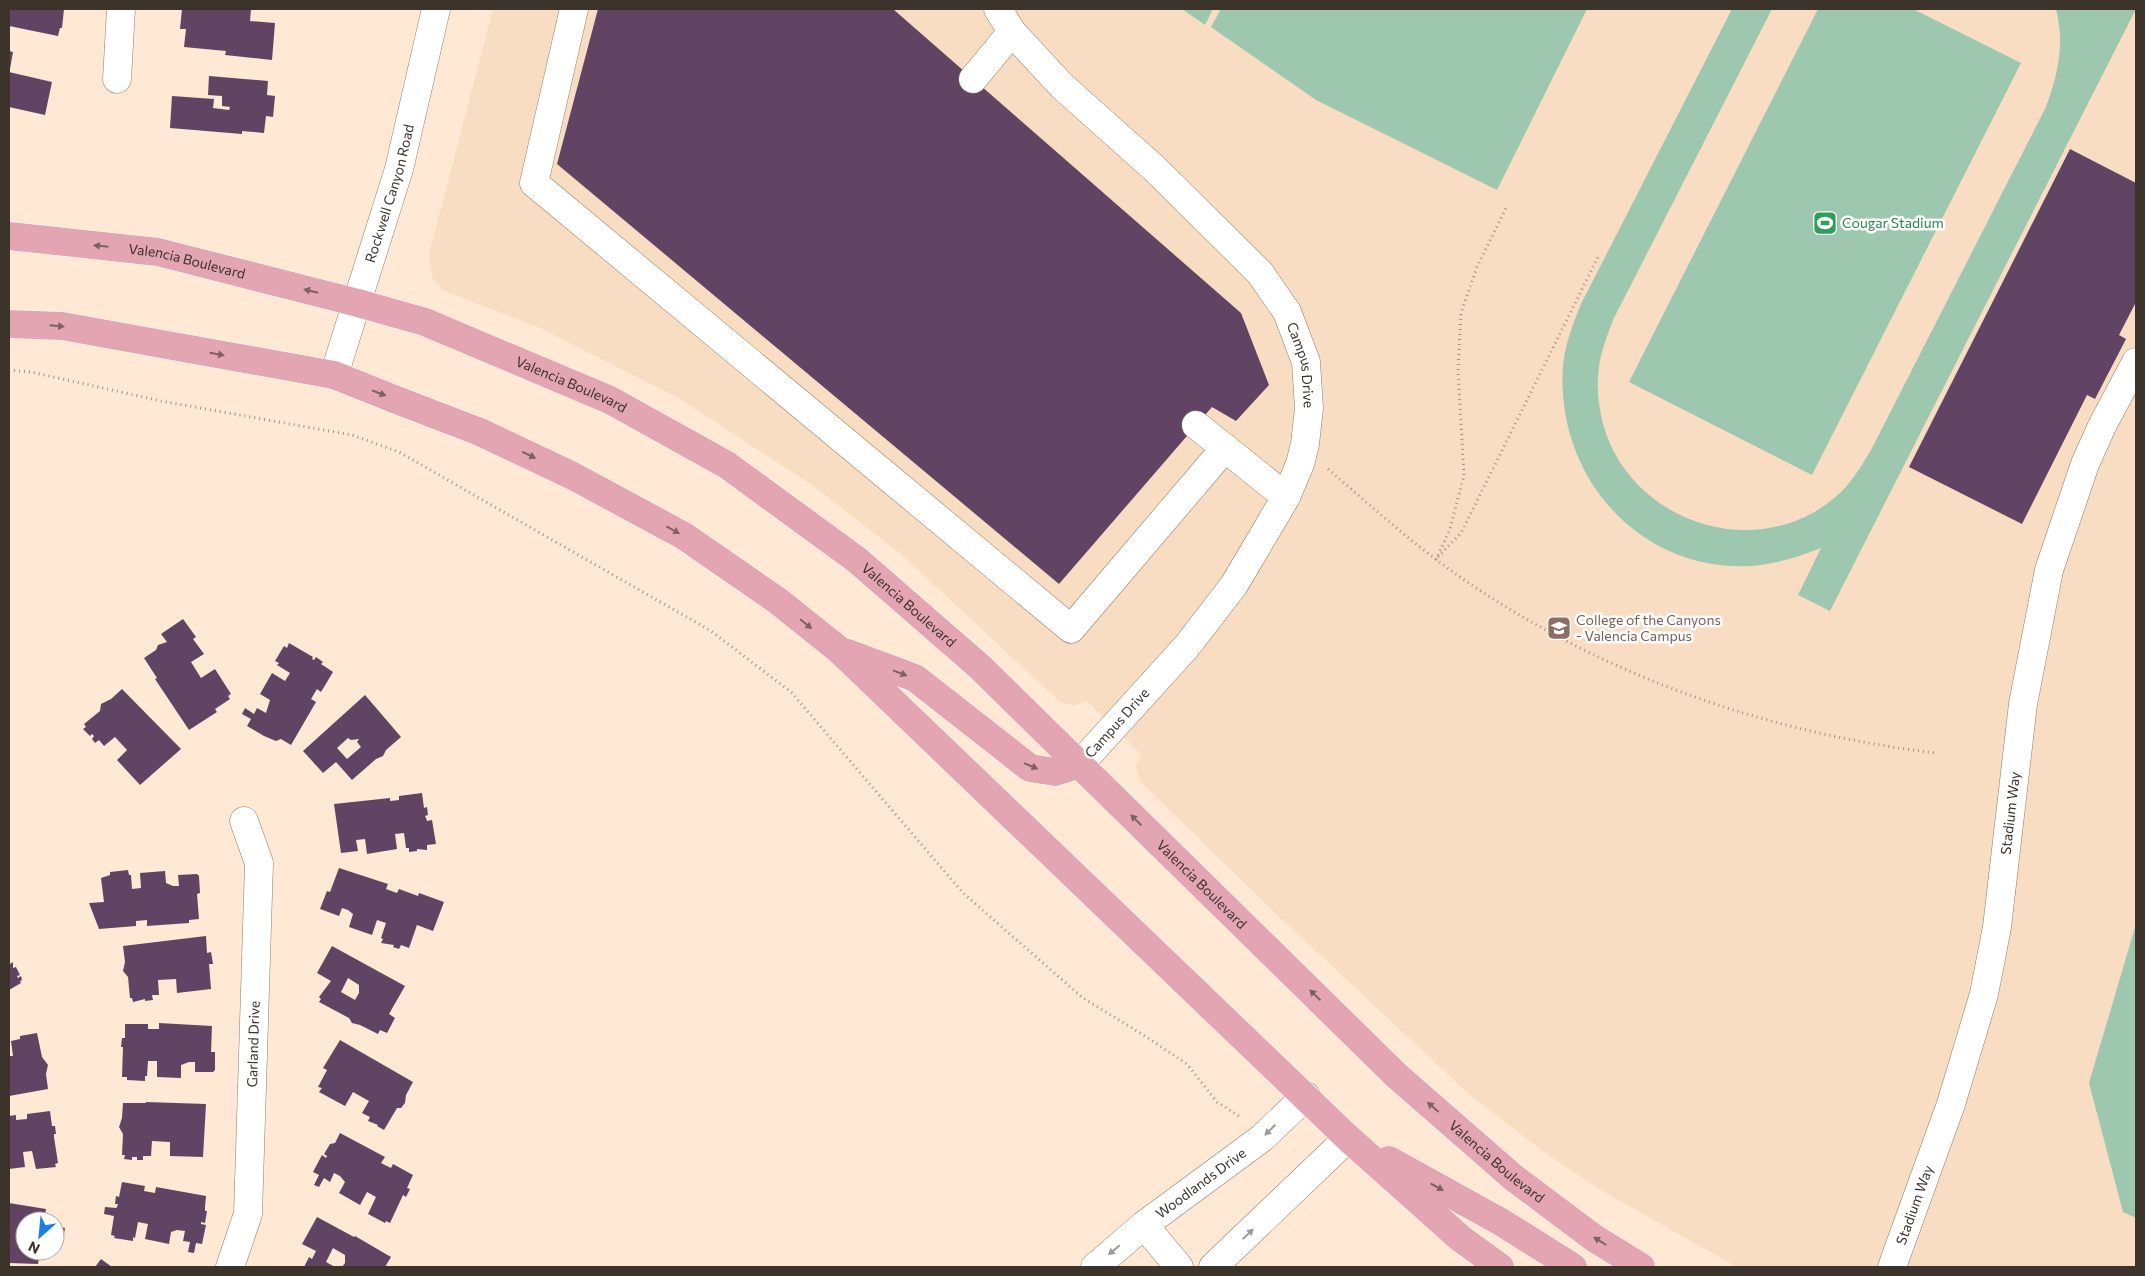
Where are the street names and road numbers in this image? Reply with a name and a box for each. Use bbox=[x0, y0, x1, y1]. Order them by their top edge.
street label: Rockwell Canyon Road bbox=[361, 122, 417, 265]
street label: Valencia Boulevard bbox=[128, 240, 247, 282]
street label: Campus Drive bbox=[1284, 320, 1318, 409]
street label: Valencia Boulevard bbox=[513, 352, 630, 416]
street label: Valencia Boulevard bbox=[858, 559, 960, 650]
street label: Campus Drive bbox=[1081, 684, 1152, 761]
street label: Stadium Way bbox=[1996, 771, 2023, 856]
street label: Valencia Boulevard bbox=[1153, 836, 1251, 932]
street label: Garland Drive bbox=[243, 1000, 263, 1088]
street label: Valencia Boulevard bbox=[1446, 1116, 1548, 1206]
street label: Woodlands Drive bbox=[1152, 1144, 1249, 1222]
street label: Stadium Way bbox=[1892, 1163, 1936, 1247]

